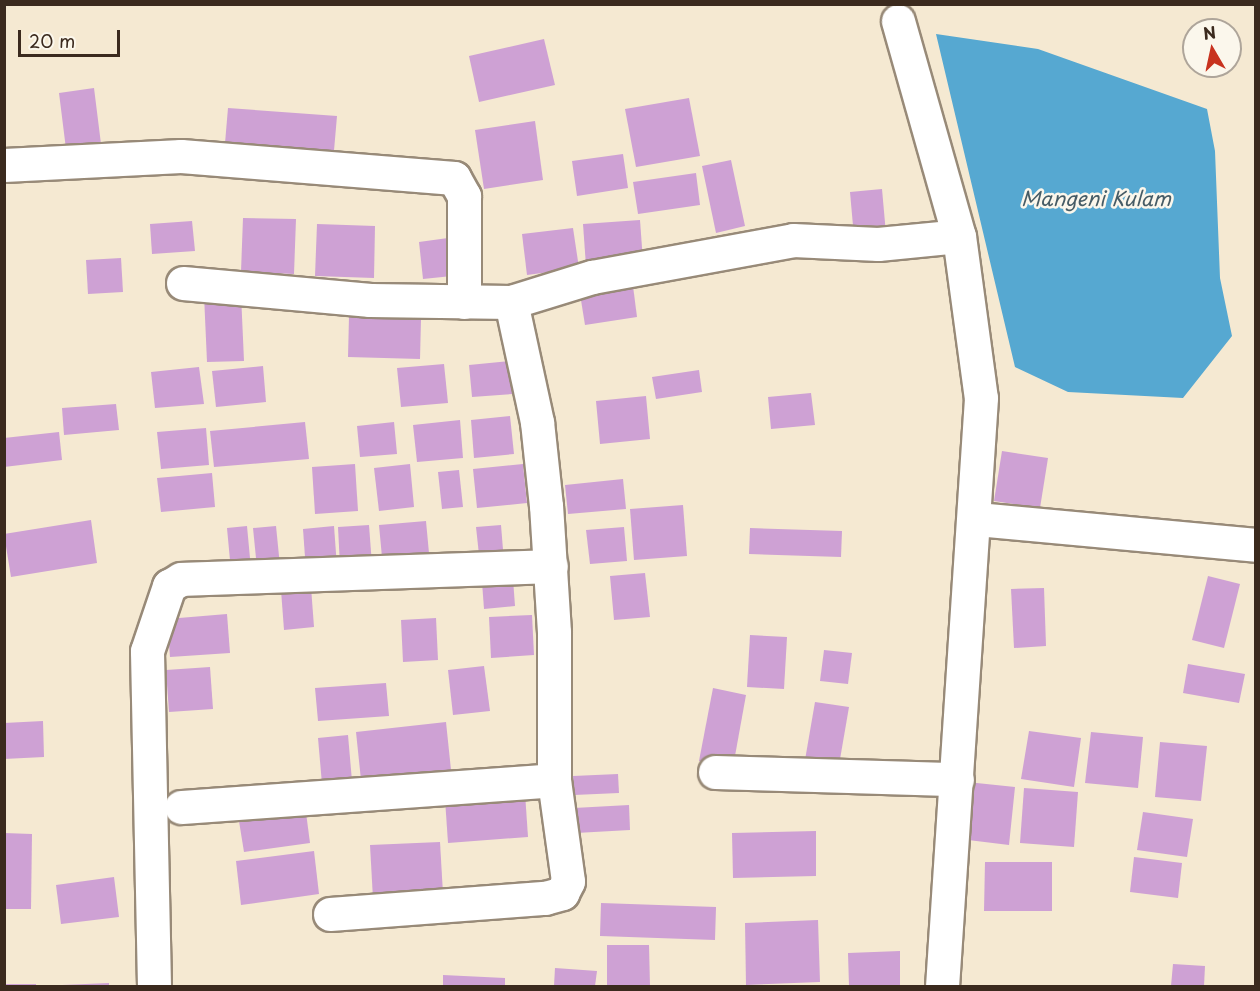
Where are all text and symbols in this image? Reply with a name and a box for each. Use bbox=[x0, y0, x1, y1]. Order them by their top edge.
scale bar bbox=[21, 18, 123, 56]
north arrow bbox=[1182, 18, 1242, 78]
text: N bbox=[1201, 19, 1218, 45]
text: 20 m bbox=[29, 27, 75, 54]
water label: Mangeni Kulam bbox=[1021, 186, 1171, 210]

